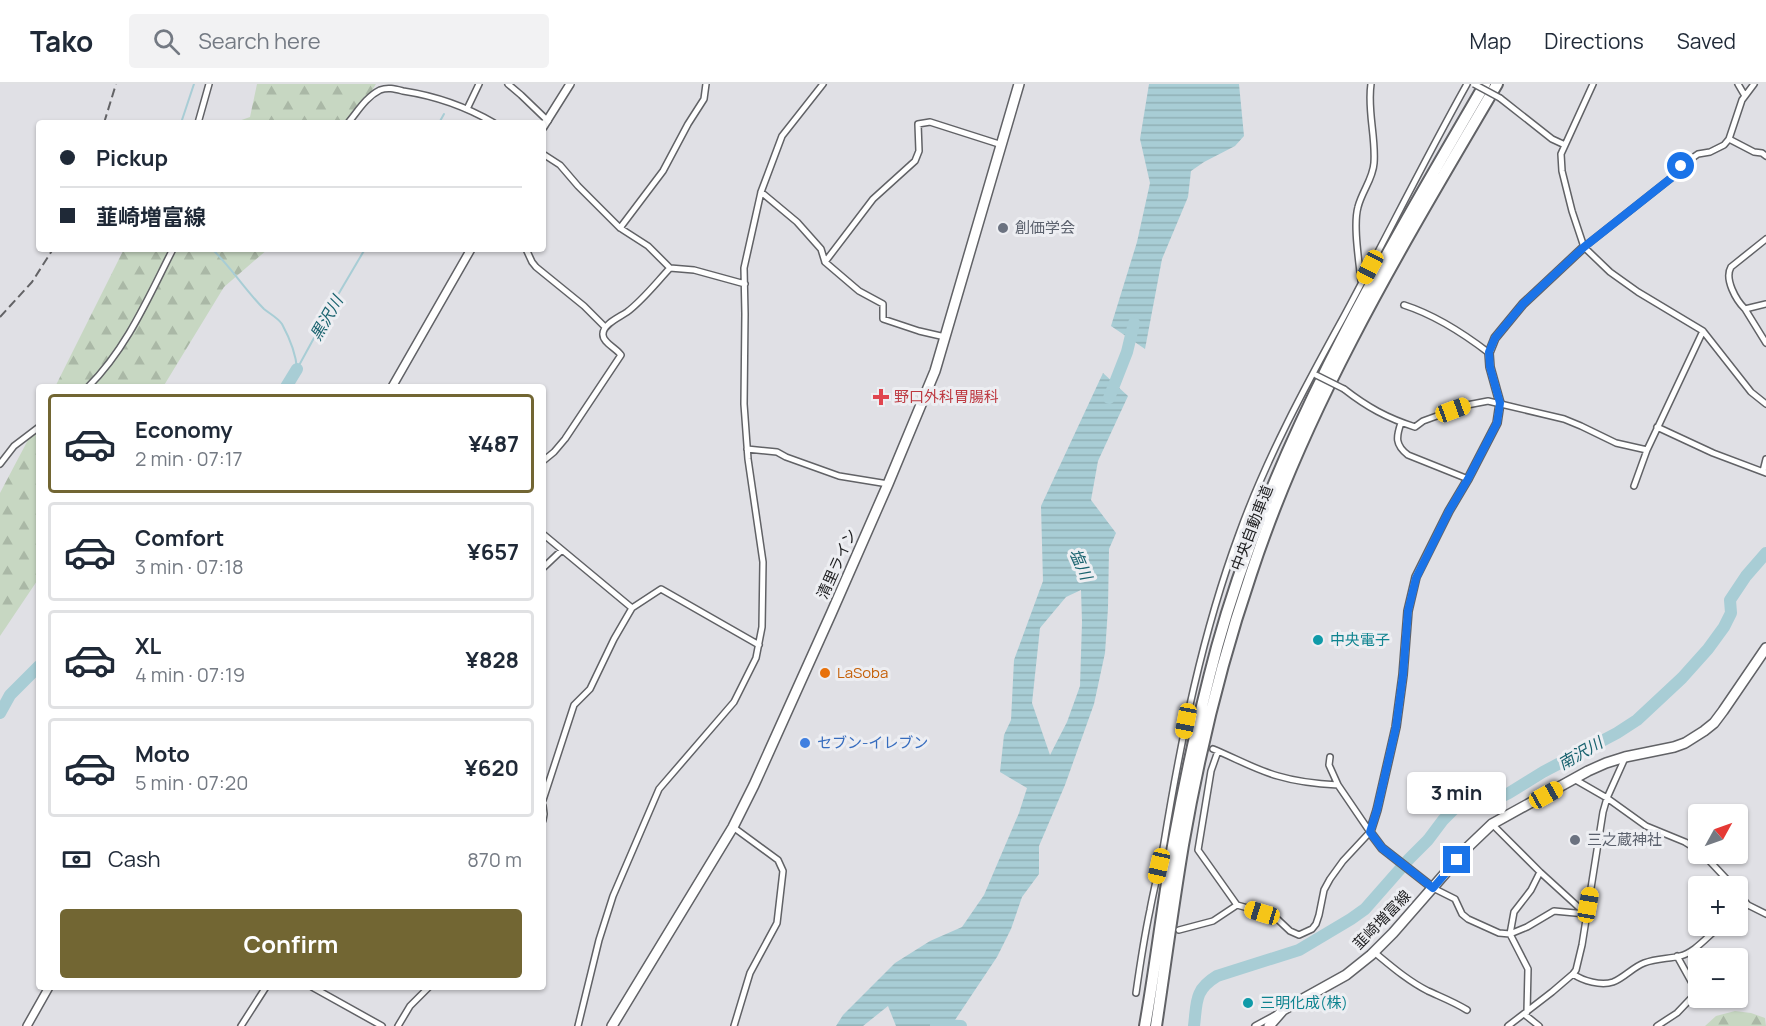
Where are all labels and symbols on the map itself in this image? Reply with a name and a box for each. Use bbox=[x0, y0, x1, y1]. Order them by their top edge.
route start bbox=[1667, 152, 1694, 179]
place label: 創価学会 bbox=[1015, 217, 1075, 238]
marker: 創価学会 bbox=[996, 221, 1010, 235]
car bbox=[1354, 247, 1386, 287]
water label: 黒沢川 bbox=[304, 290, 349, 344]
place label: 野口外科胃腸科 bbox=[894, 386, 999, 407]
marker: 野口外科胃腸科 bbox=[872, 388, 890, 406]
car bbox=[1433, 395, 1473, 425]
street label: 中央自動車道 bbox=[1226, 482, 1277, 574]
street label: 清里ライン bbox=[812, 525, 861, 602]
water label: 塩川 bbox=[1064, 545, 1098, 585]
place label: 中央電子 bbox=[1330, 629, 1390, 650]
marker: 中央電子 bbox=[1311, 633, 1325, 647]
place label: LaSoba bbox=[837, 662, 888, 683]
marker: LaSoba bbox=[818, 666, 832, 680]
car bbox=[1174, 702, 1198, 740]
water label: 南沢川 bbox=[1554, 730, 1608, 775]
place label: セブン-イレブン bbox=[817, 732, 928, 753]
marker: セブン-イレブン bbox=[798, 736, 812, 750]
callout: 3 min bbox=[1408, 773, 1506, 815]
car bbox=[1526, 778, 1566, 812]
north arrow bbox=[1688, 804, 1748, 864]
place label: 三之蔵神社 bbox=[1587, 829, 1662, 850]
marker: 三之蔵神社 bbox=[1568, 833, 1582, 847]
car bbox=[1146, 846, 1172, 886]
route end bbox=[1443, 846, 1470, 873]
street label: 韮崎増富線 bbox=[1348, 885, 1415, 954]
car bbox=[1576, 886, 1600, 924]
car bbox=[1242, 899, 1282, 927]
place label: 三明化成(株) bbox=[1260, 992, 1348, 1013]
marker: 三明化成(株) bbox=[1241, 996, 1255, 1010]

